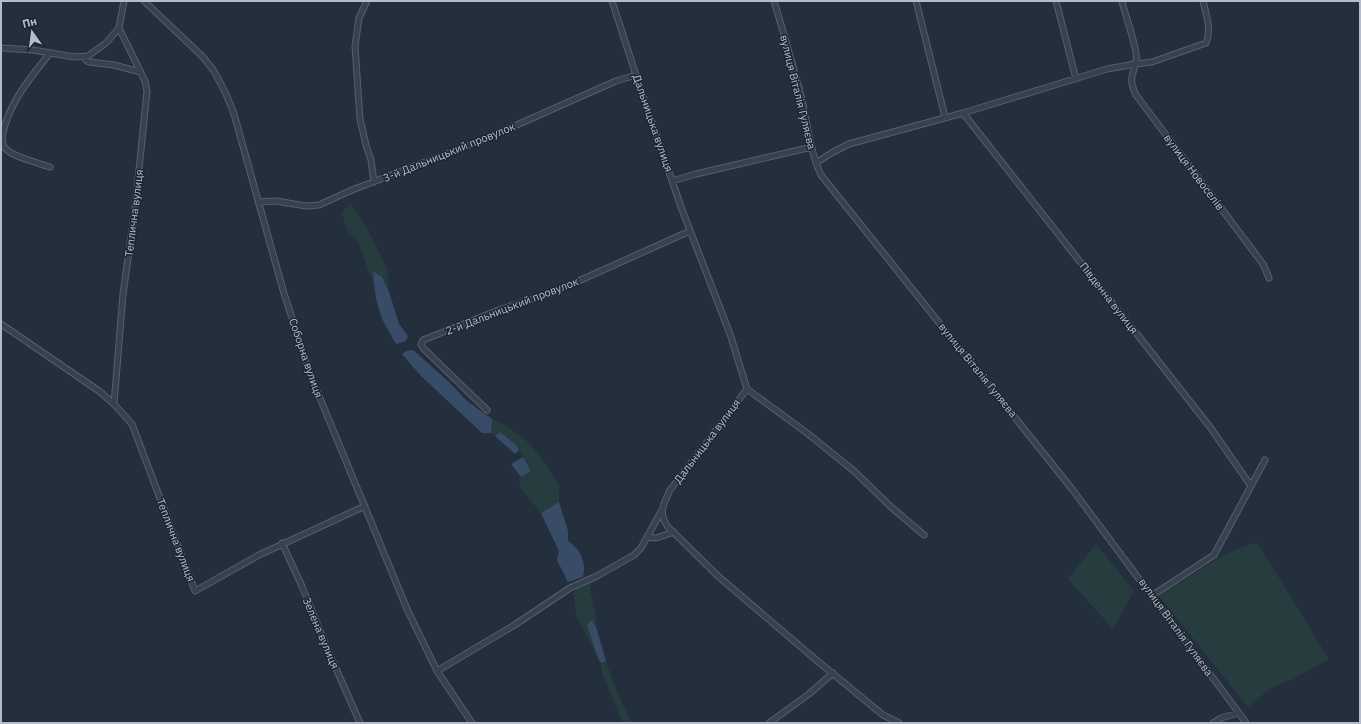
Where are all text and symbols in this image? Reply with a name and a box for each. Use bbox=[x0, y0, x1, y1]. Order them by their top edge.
north arrow bbox=[12, 12, 52, 52]
text: Пн bbox=[21, 14, 38, 31]
street label: вулиця Віталія Гуляєва bbox=[777, 33, 819, 151]
street label: Дальницька вулиця bbox=[630, 72, 676, 174]
street label: 3-й Дальницький провулок bbox=[381, 119, 517, 185]
street label: вулиця Новоселів bbox=[1161, 131, 1227, 213]
street label: Теплична вулиця bbox=[122, 168, 146, 258]
street label: Південна вулиця bbox=[1077, 259, 1141, 337]
street label: 2-й Дальницький провулок bbox=[443, 274, 581, 338]
street label: Соборна вулиця bbox=[286, 316, 326, 400]
street label: вулиця Віталія Гуляєва bbox=[936, 320, 1021, 420]
street label: Дальницька вулиця bbox=[671, 396, 743, 486]
street label: Теплична вулиця bbox=[154, 496, 198, 584]
street label: вулиця Віталія Гуляєва bbox=[1136, 575, 1216, 679]
street label: Зелена вулиця bbox=[300, 595, 342, 671]

